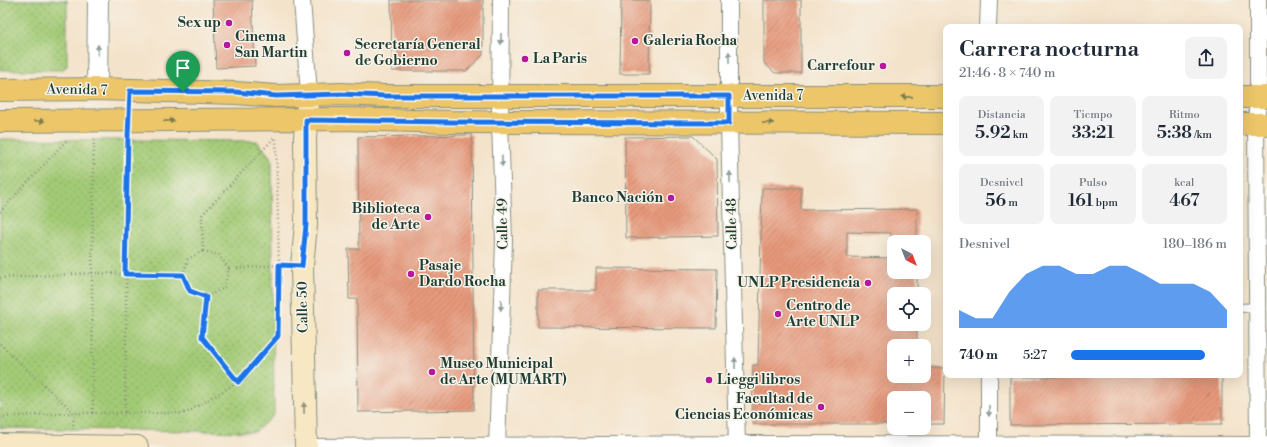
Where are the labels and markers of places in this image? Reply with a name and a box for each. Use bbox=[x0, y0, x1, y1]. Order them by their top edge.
place label: Sex up bbox=[178, 14, 221, 32]
marker: Sex up bbox=[224, 18, 234, 28]
place label: Cinema San Martin bbox=[235, 28, 308, 62]
place label: Galeria Rocha bbox=[643, 32, 738, 50]
place label: Secretaría General de Gobierno bbox=[355, 36, 481, 70]
marker: Galeria Rocha bbox=[630, 36, 640, 46]
marker: Cinema San Martin bbox=[222, 40, 232, 50]
marker: Secretaría General de Gobierno bbox=[342, 48, 352, 58]
place label: La Paris bbox=[533, 50, 587, 68]
pin bbox=[166, 51, 200, 92]
marker: La Paris bbox=[520, 54, 530, 64]
place label: Carrefour bbox=[807, 57, 875, 75]
marker: Carrefour bbox=[878, 61, 888, 71]
place label: Banco Nación bbox=[572, 189, 663, 207]
marker: Banco Nación bbox=[666, 193, 676, 203]
place label: Biblioteca de Arte bbox=[352, 200, 420, 234]
marker: Biblioteca de Arte bbox=[423, 212, 433, 222]
place label: Pasaje Dardo Rocha bbox=[419, 257, 506, 291]
marker: Pasaje Dardo Rocha bbox=[406, 269, 416, 279]
place label: UNLP Presidencia bbox=[737, 274, 860, 292]
marker: UNLP Presidencia bbox=[863, 278, 873, 288]
place label: Centro de Arte UNLP bbox=[785, 297, 860, 331]
marker: Centro de Arte UNLP bbox=[773, 309, 783, 319]
place label: Museo Municipal de Arte (MUMART) bbox=[440, 355, 567, 389]
marker: Museo Municipal de Arte (MUMART) bbox=[427, 367, 437, 377]
place label: Lieggi libros bbox=[717, 371, 800, 389]
marker: Lieggi libros bbox=[704, 375, 714, 385]
place label: Facultad de Ciencias Económicas bbox=[675, 390, 813, 424]
marker: Facultad de Ciencias Económicas bbox=[816, 402, 826, 412]

